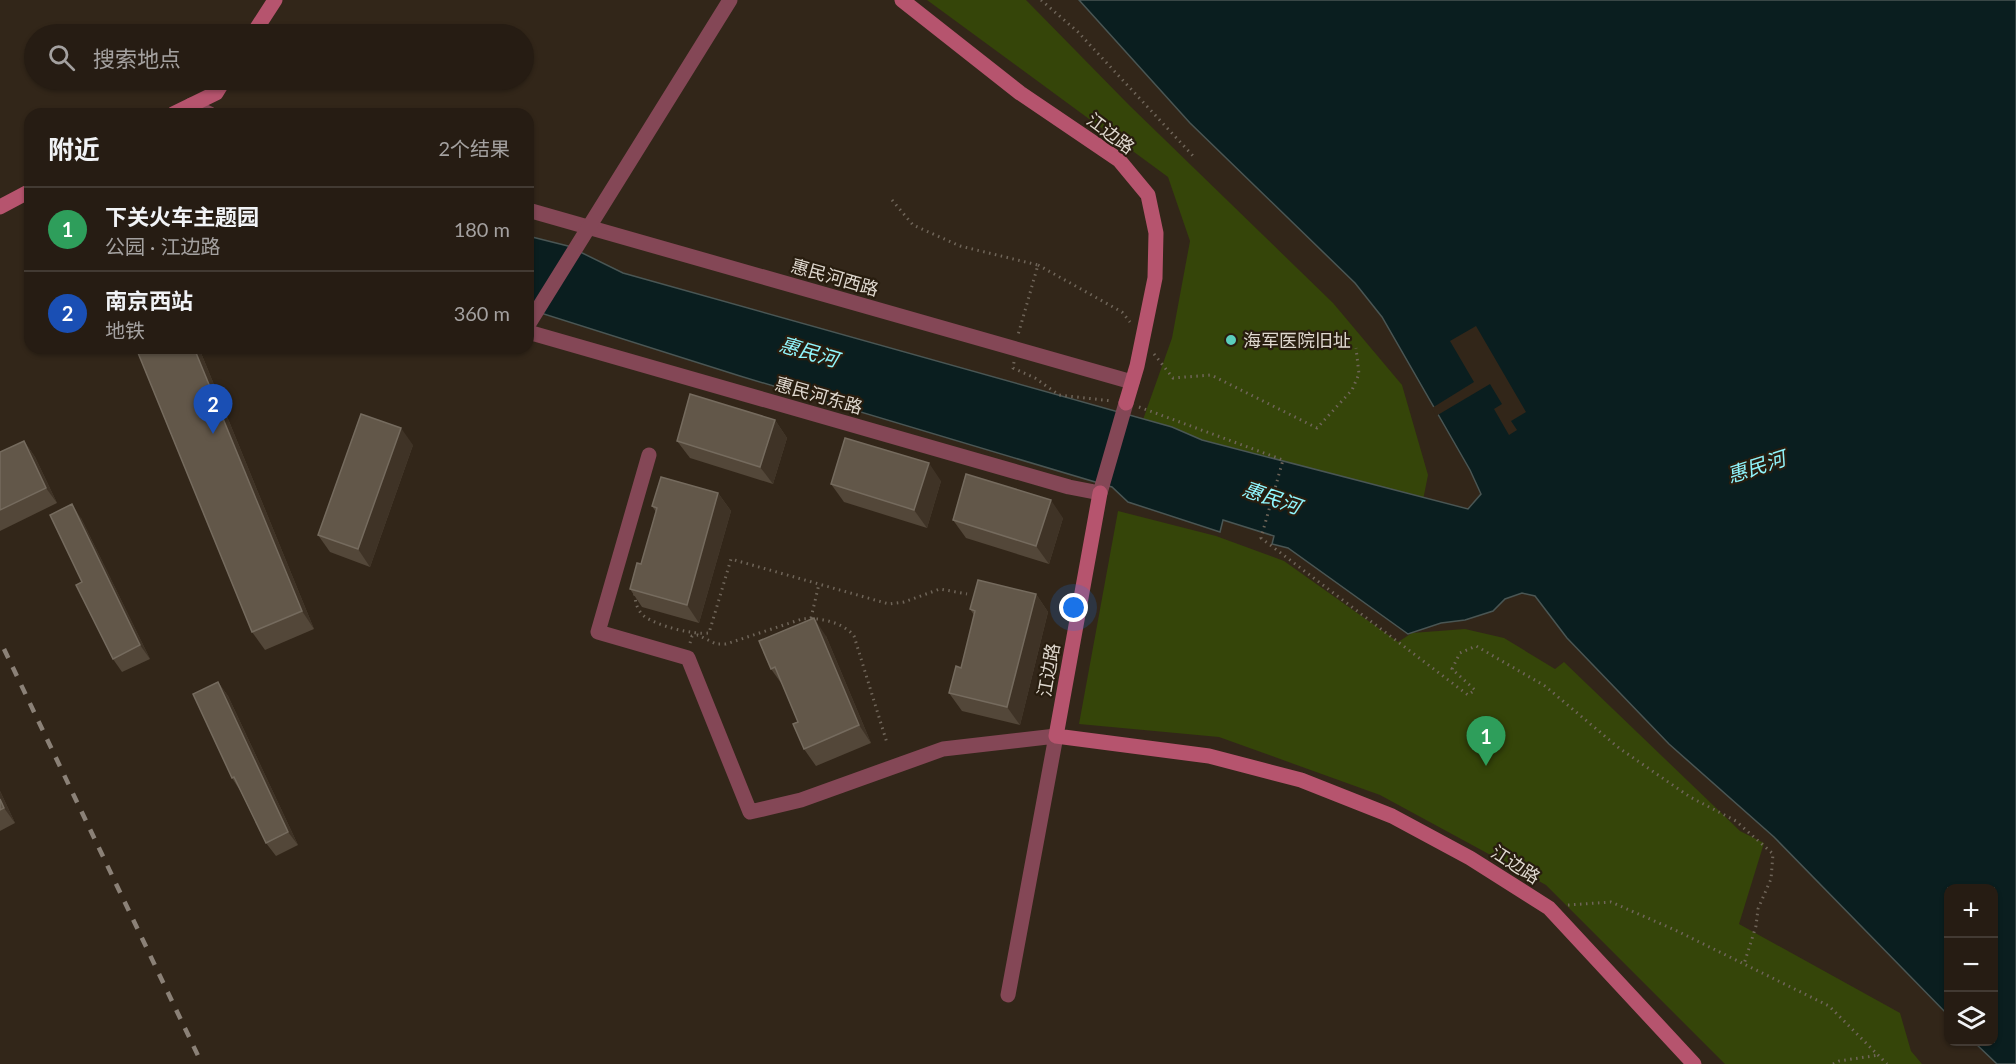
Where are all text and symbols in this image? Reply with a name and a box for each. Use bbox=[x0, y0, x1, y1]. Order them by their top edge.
search box bbox=[24, 24, 534, 90]
icon: search bbox=[45, 41, 78, 74]
text: 搜索地点 bbox=[93, 45, 181, 72]
street label: 江边路 bbox=[1083, 108, 1139, 158]
text: 附近 bbox=[48, 133, 100, 165]
text: 2个结果 bbox=[438, 136, 510, 160]
text: 下关火车主题园 bbox=[105, 203, 259, 230]
text: 1 bbox=[62, 217, 73, 241]
text: 180 m bbox=[454, 217, 510, 241]
text: 公园 · 江边路 bbox=[105, 234, 220, 258]
street label: 惠民河西路 bbox=[789, 254, 881, 300]
text: 南京西站 bbox=[105, 287, 193, 314]
text: 2 bbox=[62, 301, 73, 325]
text: 360 m bbox=[454, 301, 510, 325]
text: 地铁 bbox=[105, 318, 145, 342]
place label: 海军医院旧址 bbox=[1243, 329, 1351, 351]
water label: 惠民河 bbox=[777, 331, 845, 372]
marker: 海军医院旧址 bbox=[1224, 333, 1238, 347]
street label: 惠民河东路 bbox=[773, 372, 865, 418]
pin: 2 bbox=[194, 384, 232, 434]
water label: 惠民河 bbox=[1724, 444, 1792, 487]
water label: 惠民河 bbox=[1240, 476, 1308, 519]
your location bbox=[1059, 593, 1088, 622]
street label: 江边路 bbox=[1032, 642, 1064, 698]
pin: 1 bbox=[1466, 716, 1506, 766]
street label: 江边路 bbox=[1487, 840, 1545, 888]
map controls bbox=[1944, 884, 1998, 1046]
button: + bbox=[1944, 884, 1998, 938]
button: − bbox=[1944, 938, 1998, 992]
button: layers bbox=[1944, 992, 1998, 1046]

